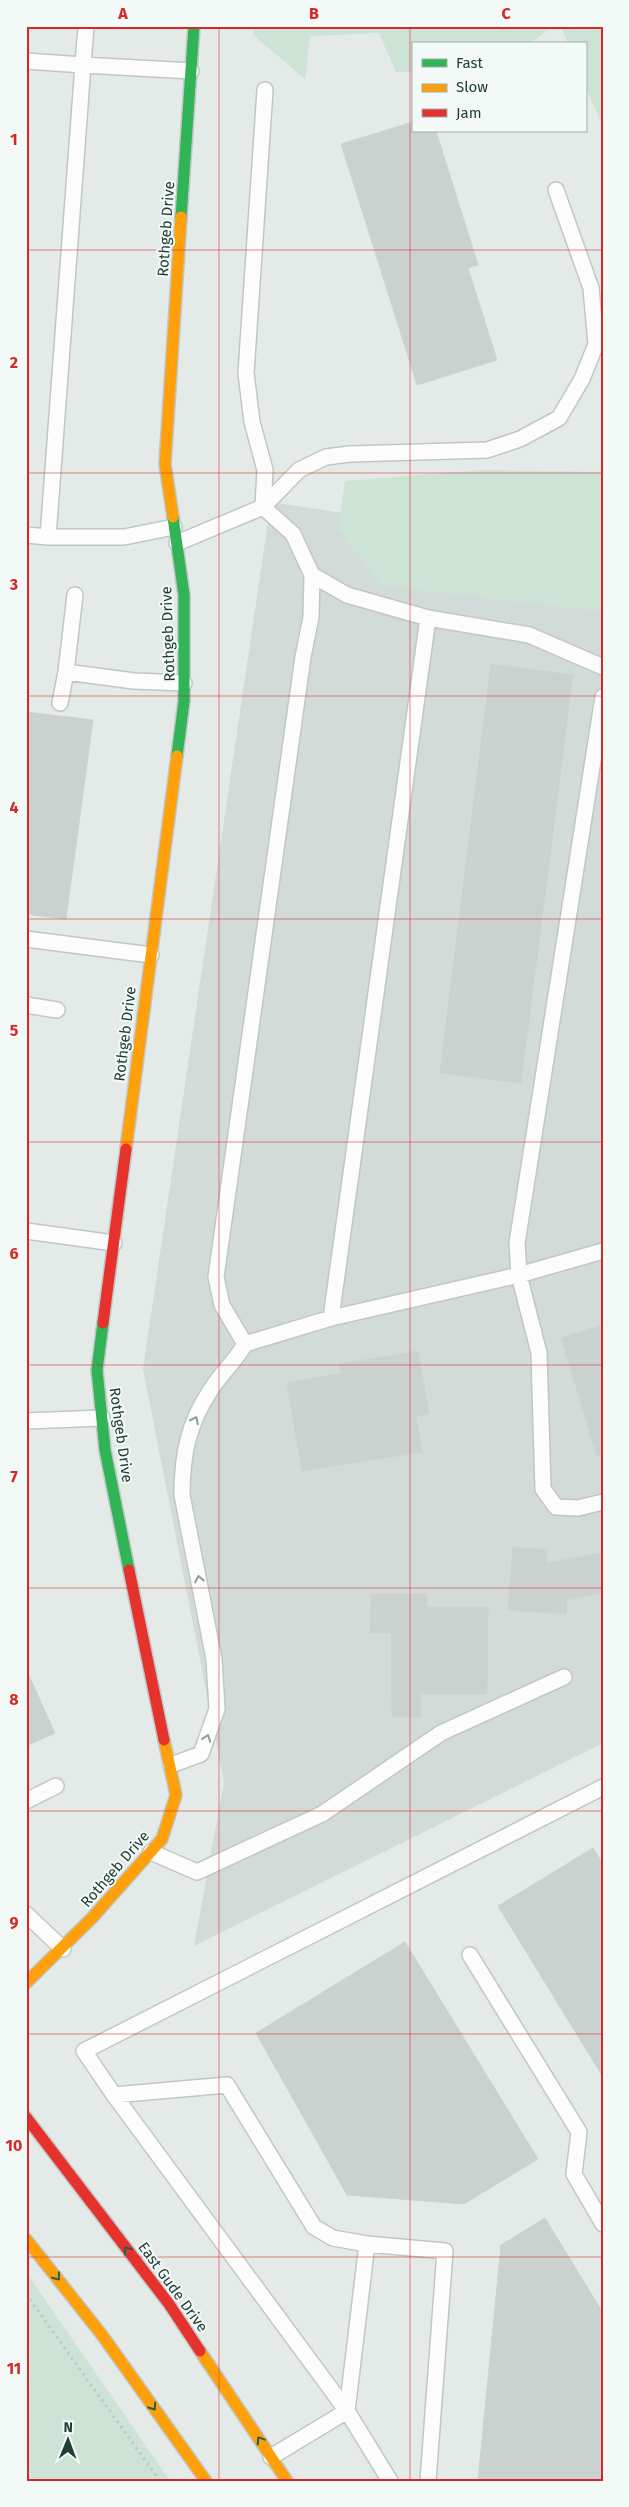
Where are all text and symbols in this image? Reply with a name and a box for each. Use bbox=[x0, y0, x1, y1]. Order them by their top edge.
text: A bbox=[117, 4, 128, 23]
text: B bbox=[309, 4, 319, 23]
text: C bbox=[501, 4, 511, 23]
legend bbox=[412, 42, 586, 132]
text: Fast bbox=[456, 54, 483, 72]
text: Slow bbox=[456, 78, 488, 96]
text: Jam bbox=[456, 104, 482, 122]
text: 1 bbox=[10, 130, 18, 149]
street label: Rothgeb Drive bbox=[154, 181, 178, 277]
text: 2 bbox=[10, 353, 18, 372]
text: 3 bbox=[9, 575, 18, 594]
street label: Rothgeb Drive bbox=[157, 586, 179, 682]
text: 4 bbox=[9, 798, 19, 817]
street label: Rothgeb Drive bbox=[110, 985, 140, 1083]
text: 5 bbox=[10, 1021, 19, 1040]
text: 6 bbox=[9, 1244, 19, 1263]
street label: Rothgeb Drive bbox=[105, 1386, 137, 1484]
one-way arrow bbox=[189, 1417, 199, 1426]
text: 7 bbox=[10, 1467, 18, 1486]
one-way arrow bbox=[194, 1575, 204, 1584]
text: 8 bbox=[9, 1690, 19, 1709]
one-way arrow bbox=[201, 1735, 211, 1743]
street label: Rothgeb Drive bbox=[77, 1827, 153, 1911]
text: 9 bbox=[10, 1913, 19, 1932]
text: 10 bbox=[6, 2136, 22, 2155]
street label: East Gude Drive bbox=[134, 2239, 212, 2335]
one-way arrow bbox=[124, 2246, 133, 2256]
one-way arrow bbox=[51, 2271, 59, 2280]
text: 11 bbox=[7, 2359, 21, 2378]
one-way arrow bbox=[148, 2401, 156, 2410]
north arrow bbox=[42, 2414, 92, 2464]
text: N bbox=[63, 2419, 73, 2436]
one-way arrow bbox=[257, 2437, 266, 2446]

